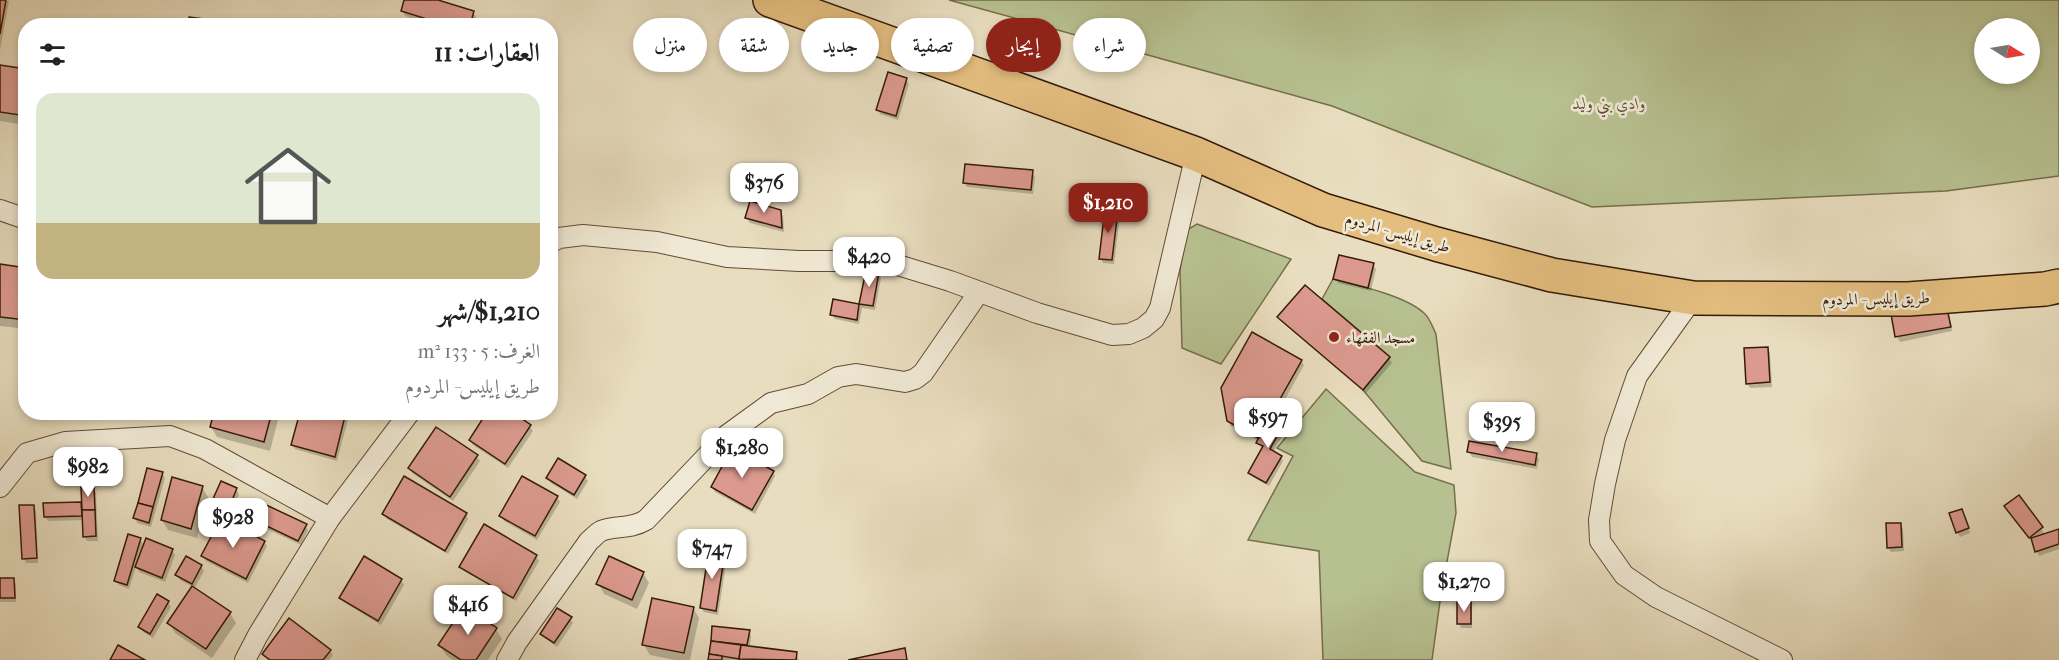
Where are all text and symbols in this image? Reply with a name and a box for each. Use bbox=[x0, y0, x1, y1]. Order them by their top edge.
chip: منزل bbox=[633, 18, 707, 72]
chip: شقة bbox=[719, 18, 789, 72]
chip: جديد bbox=[801, 18, 879, 72]
chip: تصفية bbox=[891, 18, 974, 72]
chip: إيجار bbox=[986, 18, 1061, 72]
chip: شراء bbox=[1073, 18, 1146, 72]
north arrow bbox=[1974, 18, 2040, 84]
map controls bbox=[1974, 18, 2040, 84]
text: العقارات: 11 bbox=[434, 37, 540, 68]
icon: filters bbox=[36, 38, 69, 71]
park label: وادي بني وليد bbox=[1572, 94, 1646, 118]
icon: home bbox=[234, 132, 342, 240]
pin: $376 bbox=[728, 163, 800, 214]
text: $376 bbox=[744, 171, 784, 194]
pin: $1,210 bbox=[1059, 183, 1157, 234]
text: $1,210 bbox=[1083, 191, 1133, 214]
street label: طريق إيليس- المردوم bbox=[1342, 208, 1452, 261]
pin: $420 bbox=[833, 237, 905, 288]
text: $420 bbox=[847, 245, 891, 268]
street label: طريق إيليس- المردوم bbox=[1822, 288, 1930, 314]
text: $1,210/شهر bbox=[438, 296, 540, 327]
place label: مسجد الفقهاء bbox=[1346, 328, 1415, 347]
marker: مسجد الفقهاء bbox=[1327, 330, 1341, 344]
text: الغرف: 5 · 133 m² bbox=[418, 340, 540, 363]
text: طريق إيليس- المردوم bbox=[405, 375, 540, 398]
pin: $597 bbox=[1232, 398, 1304, 449]
pin: $395 bbox=[1466, 402, 1538, 453]
text: $597 bbox=[1248, 406, 1288, 429]
text: $395 bbox=[1483, 410, 1521, 433]
pin: $1,280 bbox=[693, 428, 791, 479]
text: $1,280 bbox=[715, 436, 769, 459]
pin: $982 bbox=[52, 447, 124, 498]
text: $982 bbox=[67, 455, 109, 478]
pin: $928 bbox=[197, 498, 269, 549]
text: $928 bbox=[212, 506, 254, 529]
pin: $747 bbox=[676, 529, 748, 580]
text: $747 bbox=[691, 537, 733, 560]
pin: $1,270 bbox=[1415, 562, 1513, 613]
text: $1,270 bbox=[1437, 570, 1491, 593]
pin: $416 bbox=[432, 585, 504, 636]
text: $416 bbox=[448, 593, 488, 616]

